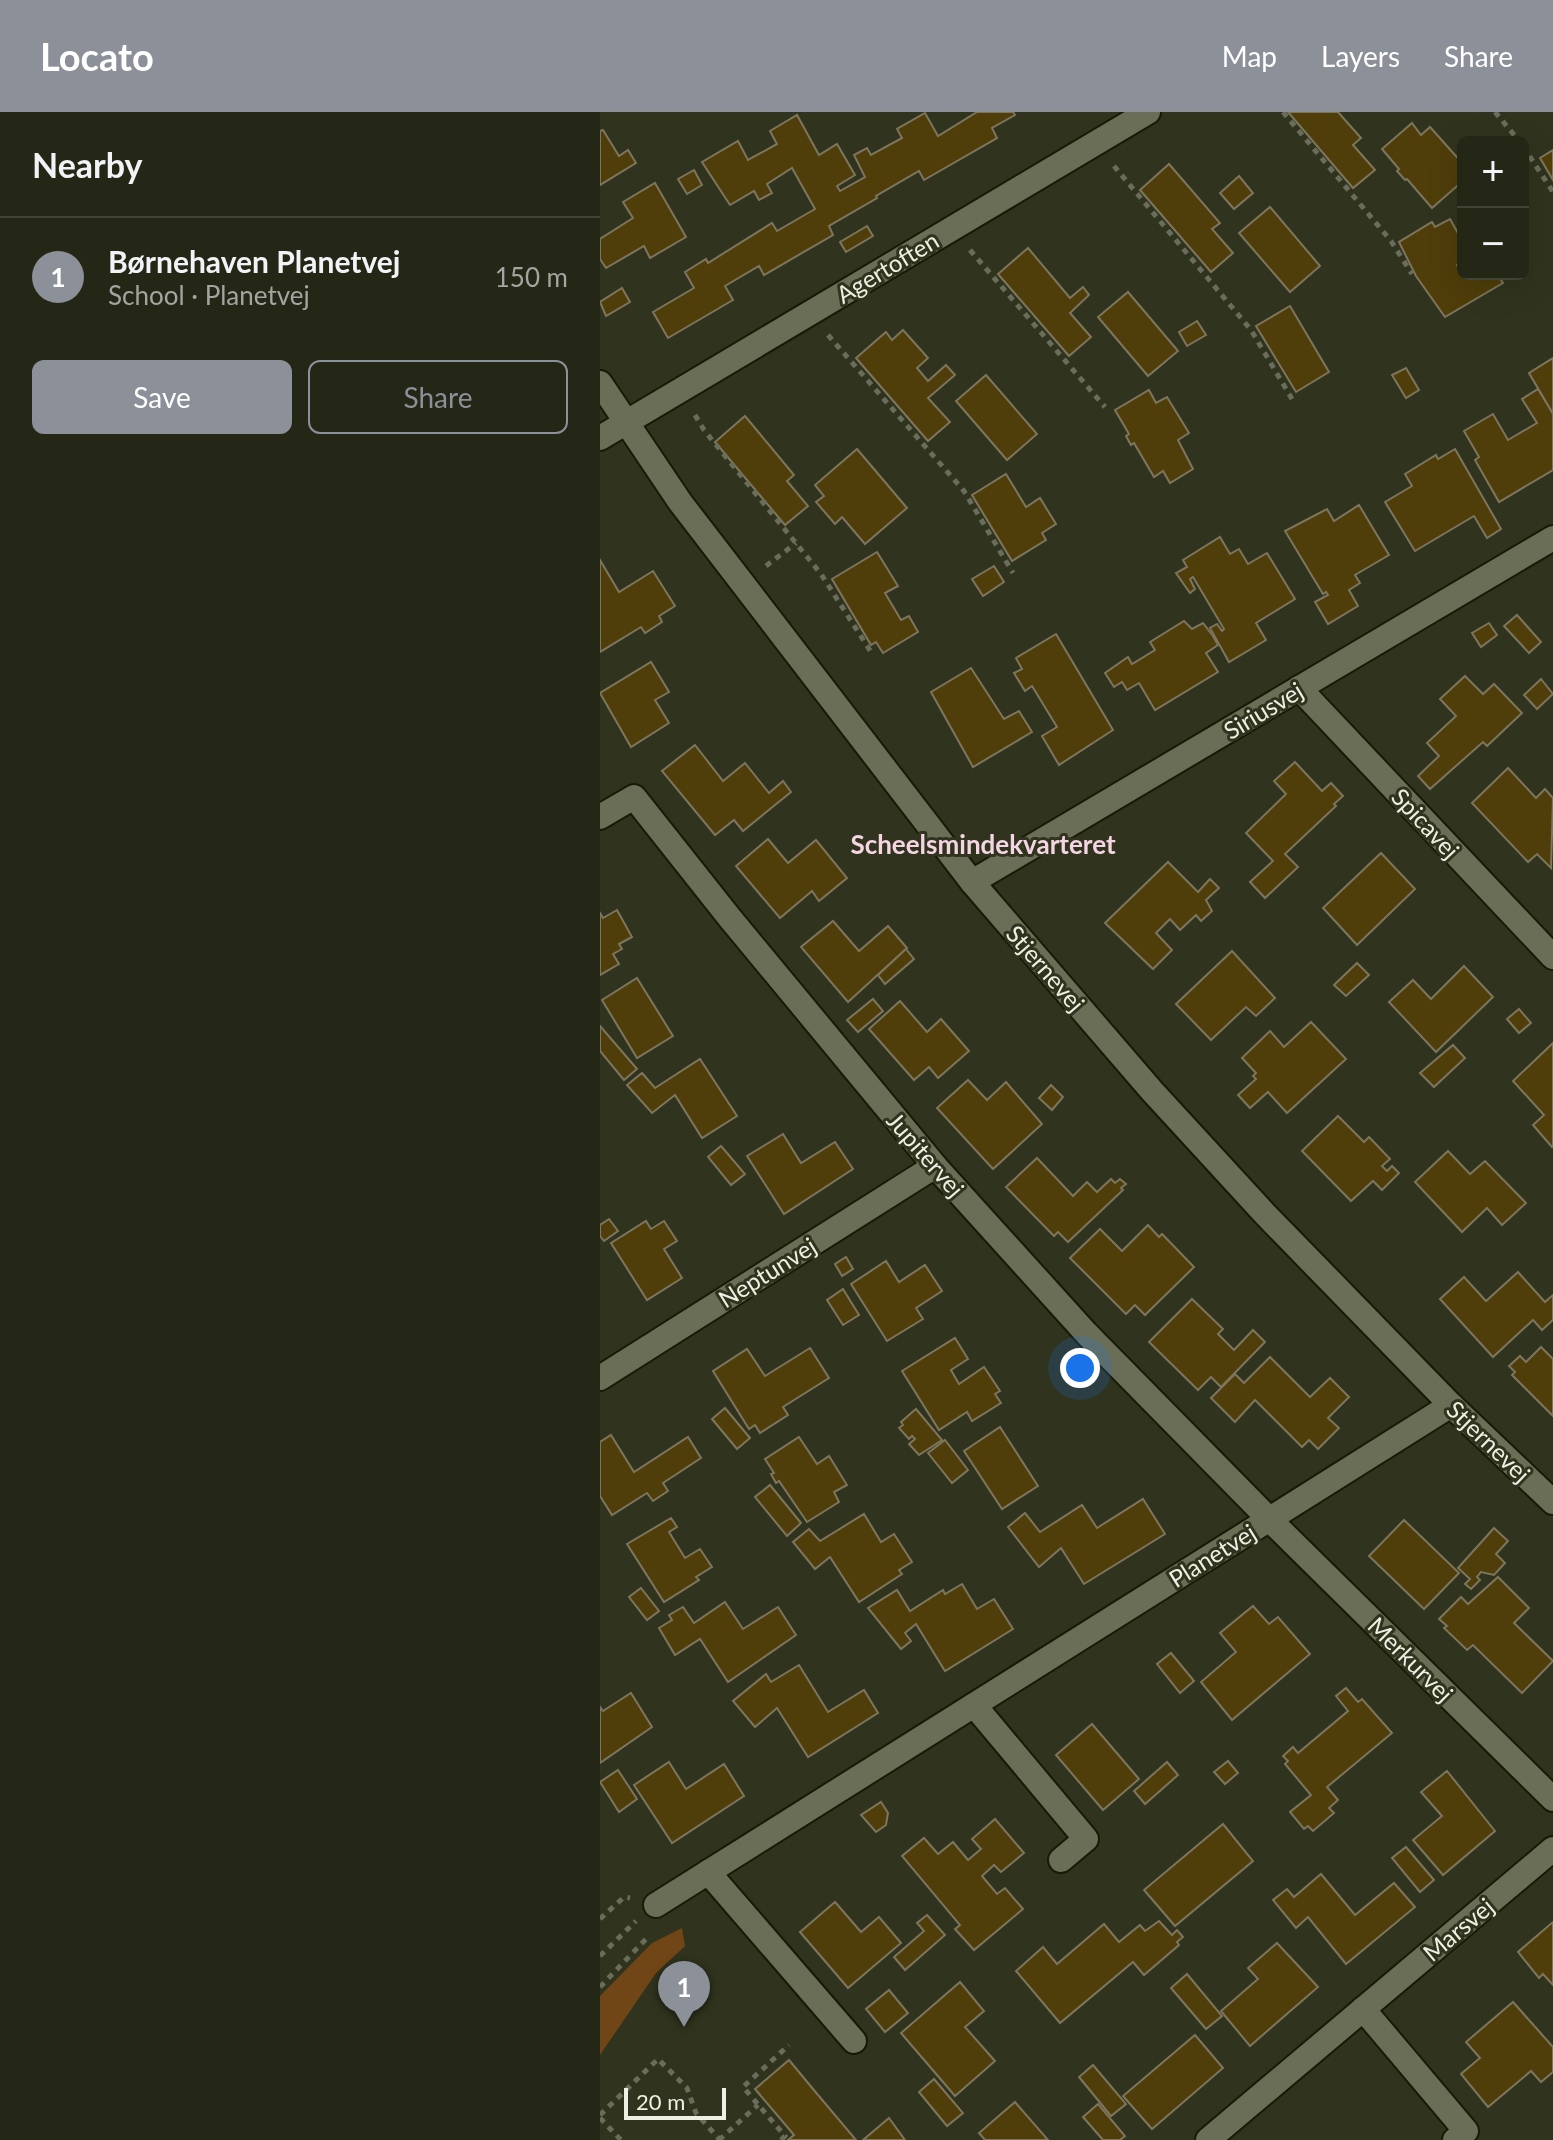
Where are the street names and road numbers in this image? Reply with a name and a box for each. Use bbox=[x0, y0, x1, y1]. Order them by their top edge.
street label: Agertoften bbox=[831, 225, 943, 309]
street label: Siriusvej bbox=[1218, 675, 1308, 745]
street label: Spicavej bbox=[1386, 782, 1466, 864]
street label: Stjernevej bbox=[1001, 919, 1091, 1017]
street label: Jupitervej bbox=[881, 1106, 971, 1202]
street label: Neptunvej bbox=[713, 1231, 821, 1313]
street label: Stjernevej bbox=[1441, 1394, 1537, 1488]
street label: Planetvej bbox=[1163, 1517, 1261, 1593]
street label: Merkurvej bbox=[1363, 1611, 1459, 1707]
street label: Marsvej bbox=[1417, 1891, 1499, 1967]

